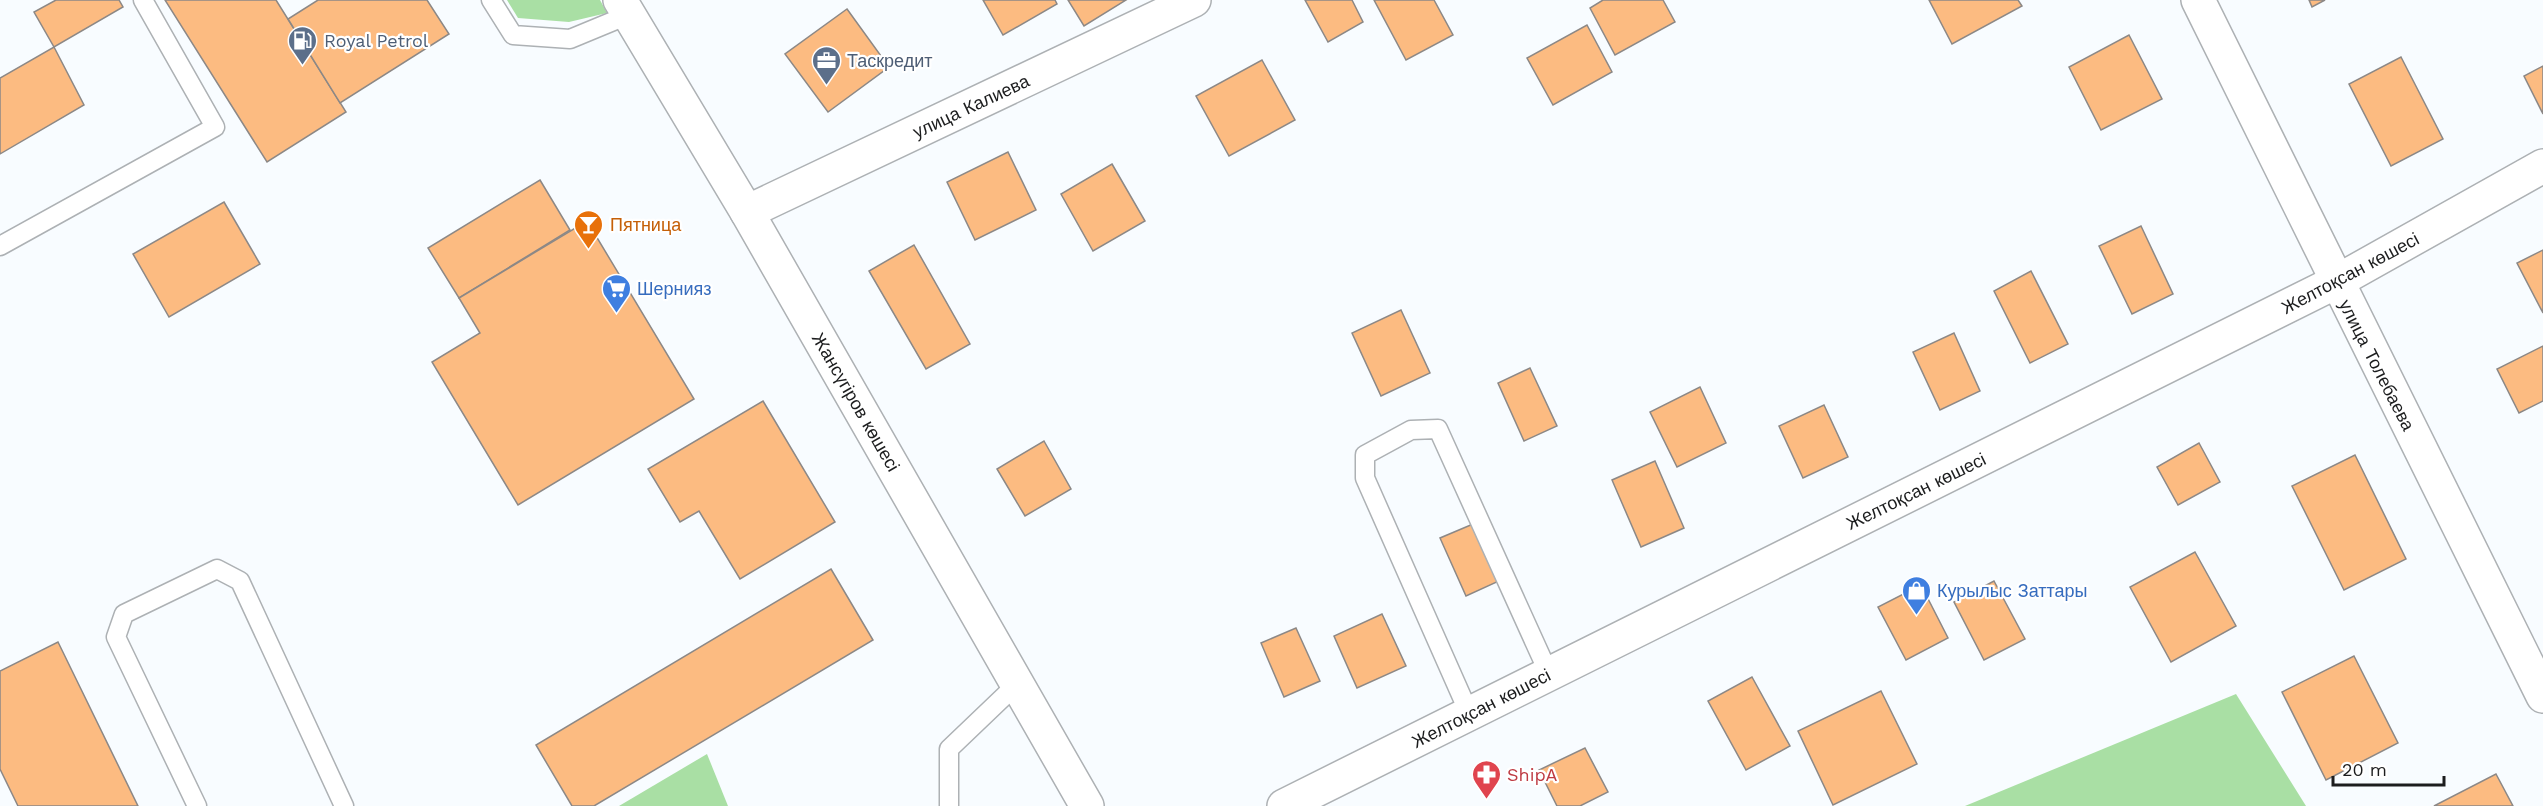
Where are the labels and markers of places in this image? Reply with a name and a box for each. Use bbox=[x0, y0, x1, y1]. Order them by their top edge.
fuel station icon: Royal Petrol bbox=[287, 24, 319, 66]
place label: Royal Petrol bbox=[324, 30, 429, 51]
office icon: Таскредит bbox=[810, 44, 842, 86]
place label: Таскредит bbox=[847, 50, 933, 71]
bar icon: Пятница bbox=[573, 208, 605, 250]
place label: Пятница bbox=[610, 214, 682, 235]
supermarket icon: Шернияз bbox=[600, 272, 632, 314]
place label: Шернияз bbox=[637, 278, 712, 299]
shop icon: Курылыс Заттары bbox=[1900, 574, 1932, 616]
place label: Курылыс Заттары bbox=[1937, 580, 2088, 601]
pharmacy icon: ShipA bbox=[1470, 758, 1502, 800]
place label: ShipA bbox=[1507, 764, 1558, 785]

